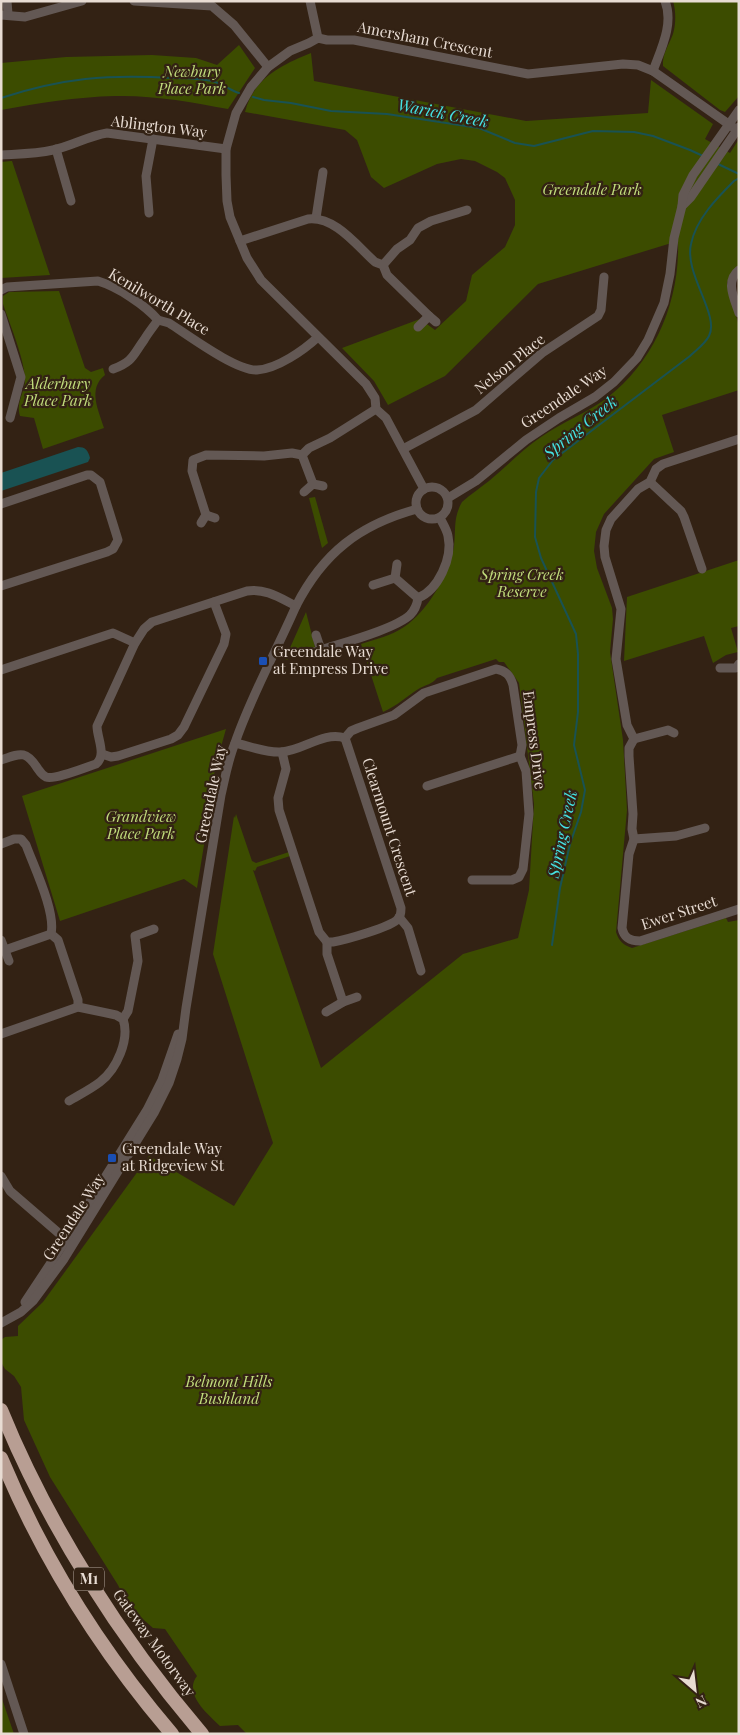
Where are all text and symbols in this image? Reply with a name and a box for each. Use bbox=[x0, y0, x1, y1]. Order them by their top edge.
street label: Amersham Crescent bbox=[355, 16, 495, 62]
park label: Newbury Place Park bbox=[157, 61, 226, 98]
water label: Warick Creek bbox=[396, 93, 490, 132]
street label: Ablington Way bbox=[109, 110, 209, 142]
park label: Greendale Park bbox=[542, 179, 642, 199]
street label: Kenilworth Place bbox=[105, 263, 214, 339]
street label: Nelson Place bbox=[470, 329, 549, 398]
street label: Greendale Way bbox=[516, 360, 611, 432]
park label: Alderbury Place Park bbox=[23, 373, 92, 410]
water label: Spring Creek bbox=[538, 390, 621, 463]
park label: Spring Creek Reserve bbox=[479, 564, 564, 601]
place label: Greendale Way at Empress Drive bbox=[273, 641, 388, 678]
marker: Greendale Way at Empress Drive bbox=[257, 655, 269, 667]
street label: Empress Drive bbox=[519, 690, 551, 790]
street label: Greendale Way bbox=[190, 742, 230, 845]
street label: Clearmount Crescent bbox=[358, 755, 422, 899]
water label: Spring Creek bbox=[542, 788, 581, 881]
park label: Grandview Place Park bbox=[106, 806, 176, 843]
street label: Ewer Street bbox=[638, 890, 720, 934]
place label: Greendale Way at Ridgeview St bbox=[122, 1138, 225, 1175]
marker: Greendale Way at Ridgeview St bbox=[106, 1152, 118, 1164]
street label: Greendale Way bbox=[38, 1169, 109, 1264]
park label: Belmont Hills Bushland bbox=[184, 1371, 273, 1408]
road number: M1 bbox=[74, 1568, 104, 1590]
street label: Gateway Motorway bbox=[109, 1585, 201, 1700]
north arrow bbox=[670, 1665, 720, 1715]
text: N bbox=[692, 1691, 710, 1713]

